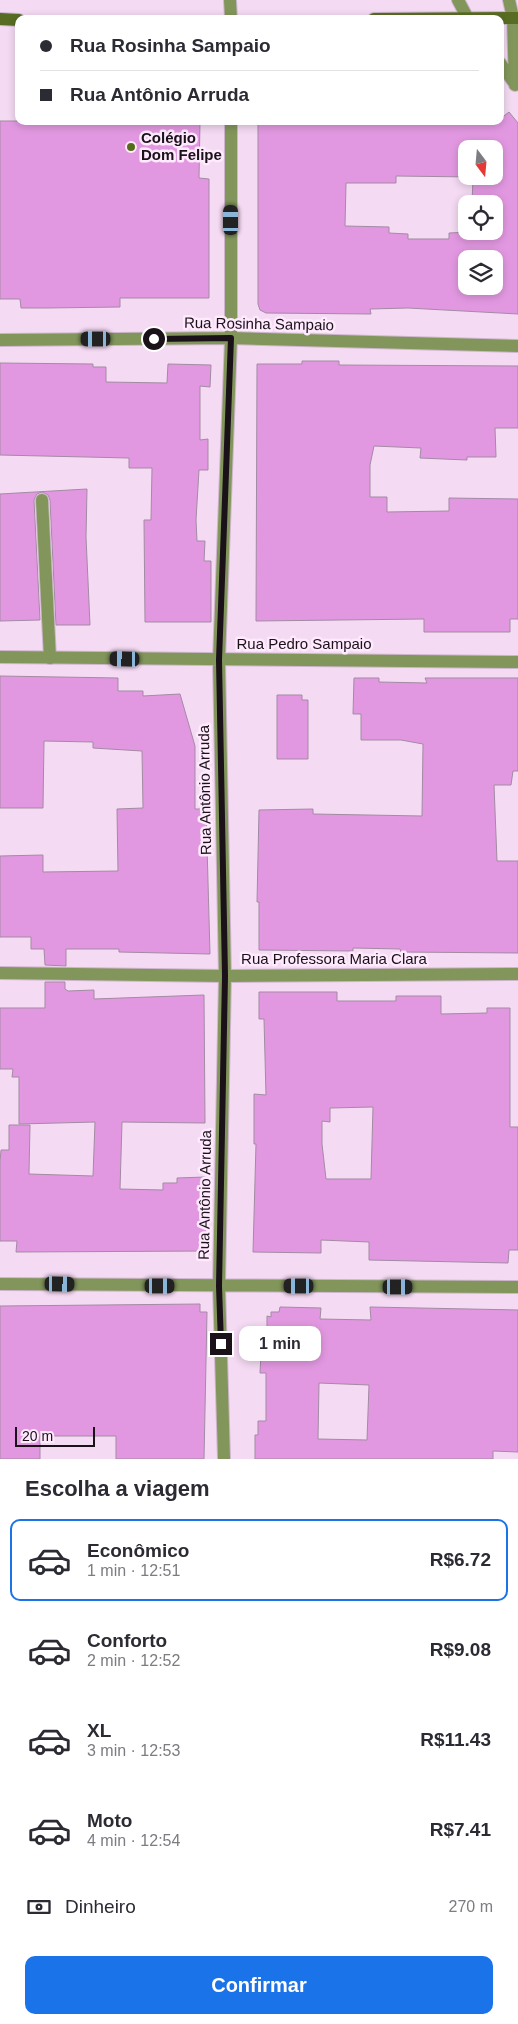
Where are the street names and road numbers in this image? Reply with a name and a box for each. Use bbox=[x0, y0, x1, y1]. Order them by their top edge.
street label: Rua Rosinha Sampaio bbox=[184, 314, 334, 333]
street label: Rua Pedro Sampaio bbox=[236, 635, 372, 652]
street label: Rua Antônio Arruda bbox=[195, 724, 214, 855]
street label: Rua Professora Maria Clara bbox=[241, 950, 428, 967]
street label: Rua Antônio Arruda bbox=[195, 1129, 214, 1260]

